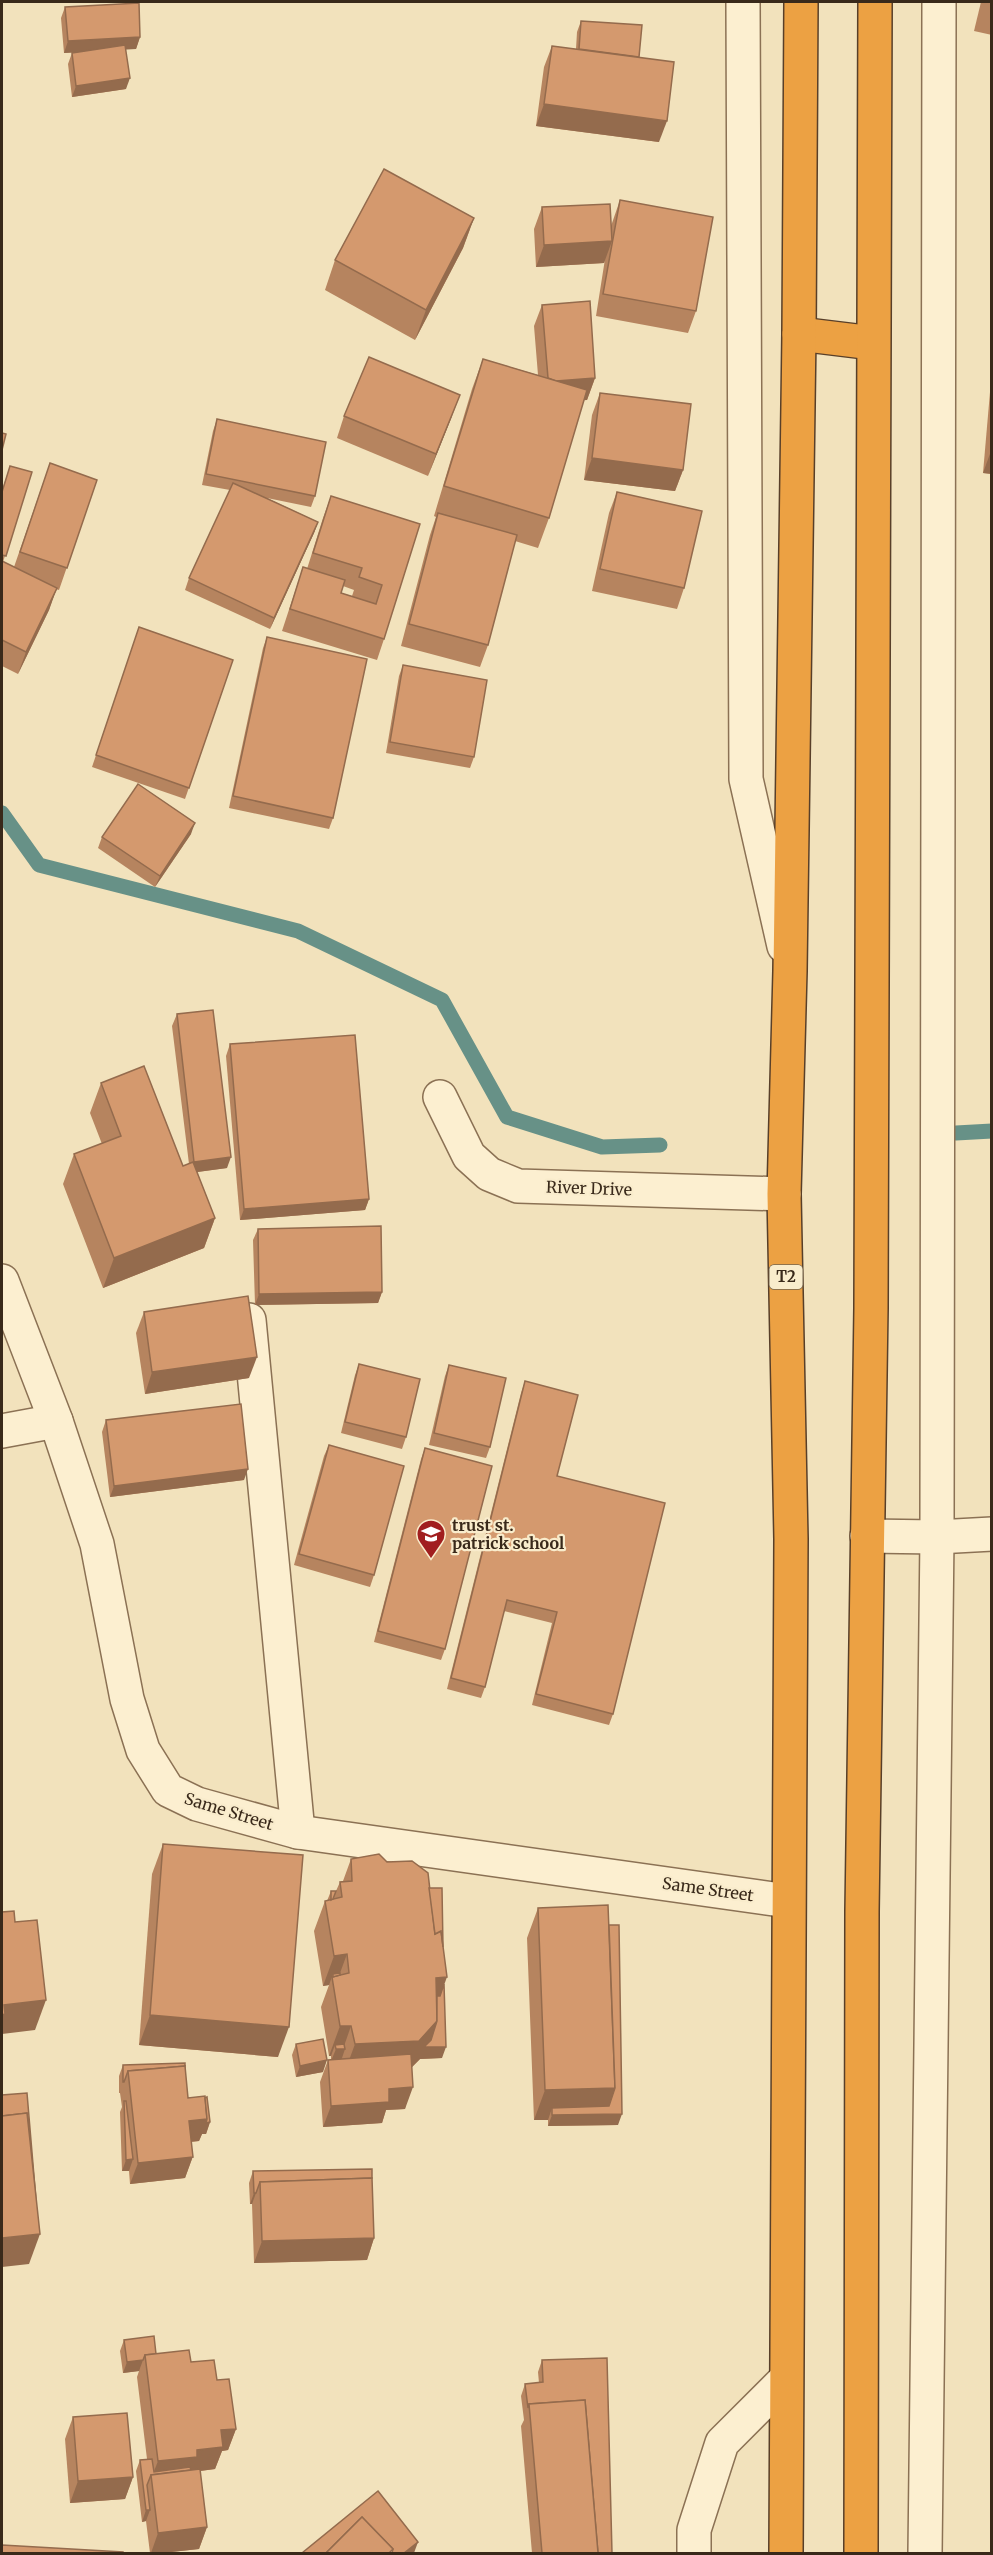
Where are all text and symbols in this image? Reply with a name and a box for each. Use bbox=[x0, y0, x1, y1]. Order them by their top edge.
street label: River Drive bbox=[546, 1177, 632, 1199]
road number: T2 bbox=[770, 1265, 802, 1289]
place label: trust st. patrick school bbox=[452, 1515, 564, 1553]
school or university icon: trust st. patrick school bbox=[415, 1518, 447, 1560]
street label: Same Street bbox=[182, 1788, 277, 1834]
street label: Same Street bbox=[661, 1873, 756, 1905]

